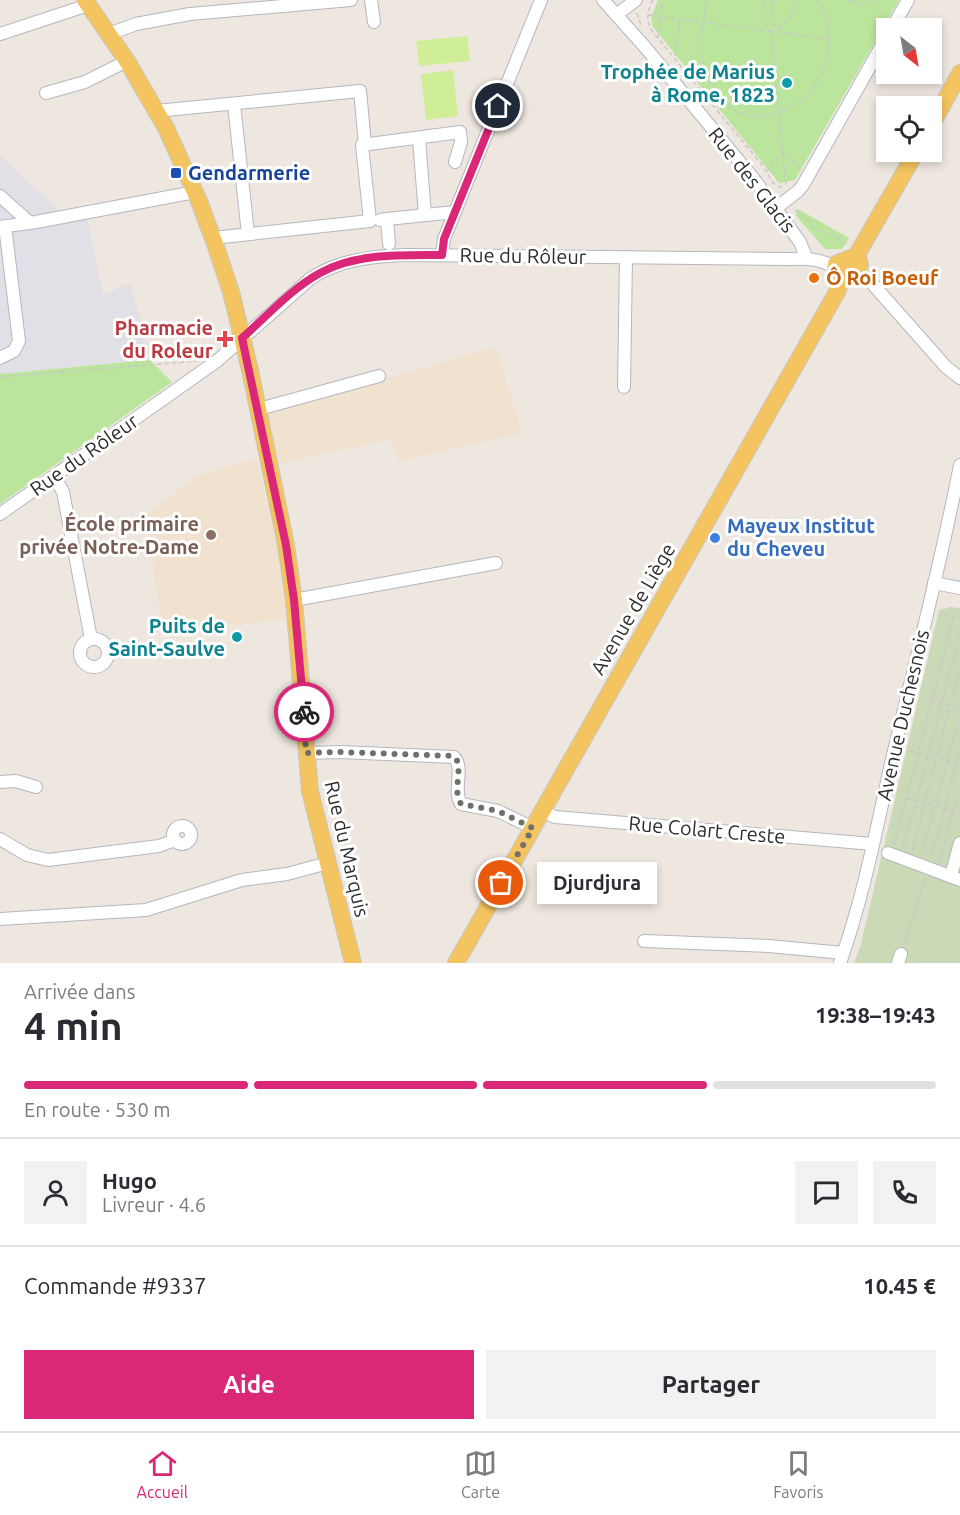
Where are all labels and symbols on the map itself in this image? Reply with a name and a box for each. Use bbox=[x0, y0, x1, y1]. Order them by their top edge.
north arrow bbox=[876, 18, 942, 84]
place label: Trophée de Marius à Rome, 1823 bbox=[601, 60, 775, 106]
marker: Trophée de Marius à Rome, 1823 bbox=[780, 76, 794, 90]
pin bbox=[472, 80, 523, 131]
street label: Rue des Glacis bbox=[704, 123, 801, 237]
place label: Gendarmerie bbox=[188, 161, 310, 184]
marker: Gendarmerie bbox=[169, 166, 183, 180]
street label: Rue du Rôleur bbox=[460, 243, 587, 268]
place label: Ô Roi Boeuf bbox=[826, 266, 939, 289]
marker: Ô Roi Boeuf bbox=[807, 271, 821, 285]
place label: Pharmacie du Roleur bbox=[115, 316, 214, 362]
marker: Pharmacie du Roleur bbox=[218, 332, 232, 346]
street label: Rue du Rôleur bbox=[25, 409, 143, 500]
place label: École primaire privée Notre-Dame bbox=[19, 511, 199, 558]
place label: Mayeux Institut du Cheveu bbox=[727, 514, 875, 560]
marker: École primaire privée Notre-Dame bbox=[204, 528, 218, 542]
marker: Mayeux Institut du Cheveu bbox=[708, 531, 722, 545]
street label: Avenue de Liège bbox=[586, 539, 680, 679]
place label: Puits de Saint-Saulve bbox=[108, 614, 225, 660]
street label: Avenue Duchesnois bbox=[872, 627, 933, 803]
marker: Puits de Saint-Saulve bbox=[230, 630, 244, 644]
courier bbox=[274, 682, 334, 742]
street label: Rue du Marquis bbox=[321, 779, 374, 919]
street label: Rue Colart Creste bbox=[628, 811, 786, 848]
pin bbox=[475, 857, 526, 908]
callout: Djurdjura bbox=[537, 862, 657, 904]

